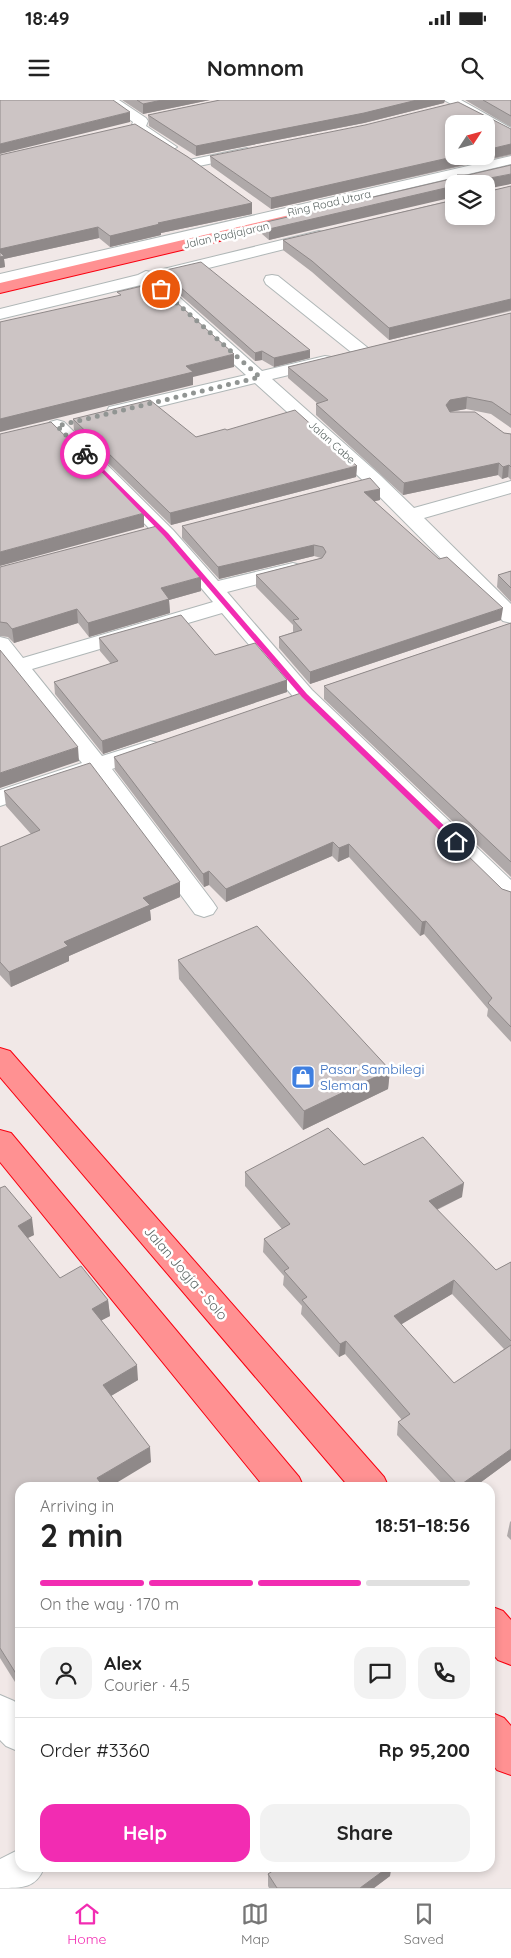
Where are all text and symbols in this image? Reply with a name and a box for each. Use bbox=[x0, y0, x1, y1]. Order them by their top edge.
text: 18:49 bbox=[25, 6, 70, 30]
icon: menu bbox=[25, 54, 53, 82]
text: Nomnom bbox=[207, 54, 304, 82]
icon: search bbox=[458, 54, 486, 82]
north arrow bbox=[445, 115, 495, 165]
map controls bbox=[445, 115, 495, 225]
button: layers bbox=[445, 175, 495, 225]
street label: Ring Road Utara bbox=[286, 187, 372, 219]
street label: Jalan Padjajaran bbox=[182, 218, 270, 252]
pin bbox=[140, 268, 182, 310]
icon: bag bbox=[147, 275, 175, 303]
street label: Jalan Cabe bbox=[306, 417, 358, 467]
courier bbox=[60, 429, 110, 479]
icon: bike bbox=[71, 440, 99, 468]
pin bbox=[435, 821, 477, 863]
icon: home bbox=[442, 828, 470, 856]
place label: Pasar Sambilegi Sleman bbox=[320, 1060, 424, 1094]
shop icon: Pasar Sambilegi Sleman bbox=[290, 1064, 316, 1090]
street label: Jalan Jogja - Solo bbox=[140, 1222, 232, 1324]
text: Arriving in bbox=[40, 1496, 114, 1516]
text: 18:51–18:56 bbox=[375, 1513, 470, 1537]
text: 2 min bbox=[40, 1515, 123, 1555]
text: On the way · 170 m bbox=[40, 1594, 179, 1614]
button: person bbox=[40, 1647, 92, 1699]
button: chat bbox=[354, 1647, 406, 1699]
button: phone bbox=[418, 1647, 470, 1699]
text: Alex bbox=[104, 1651, 142, 1675]
text: Courier · 4.5 bbox=[104, 1675, 190, 1695]
text: Order #3360 bbox=[40, 1738, 150, 1762]
text: Rp 95,200 bbox=[379, 1738, 470, 1762]
button: Help bbox=[40, 1804, 250, 1862]
button: Share bbox=[260, 1804, 470, 1862]
tab: Home bbox=[67, 1900, 106, 1948]
tab: Map bbox=[241, 1900, 269, 1948]
tab: Saved bbox=[404, 1900, 444, 1948]

